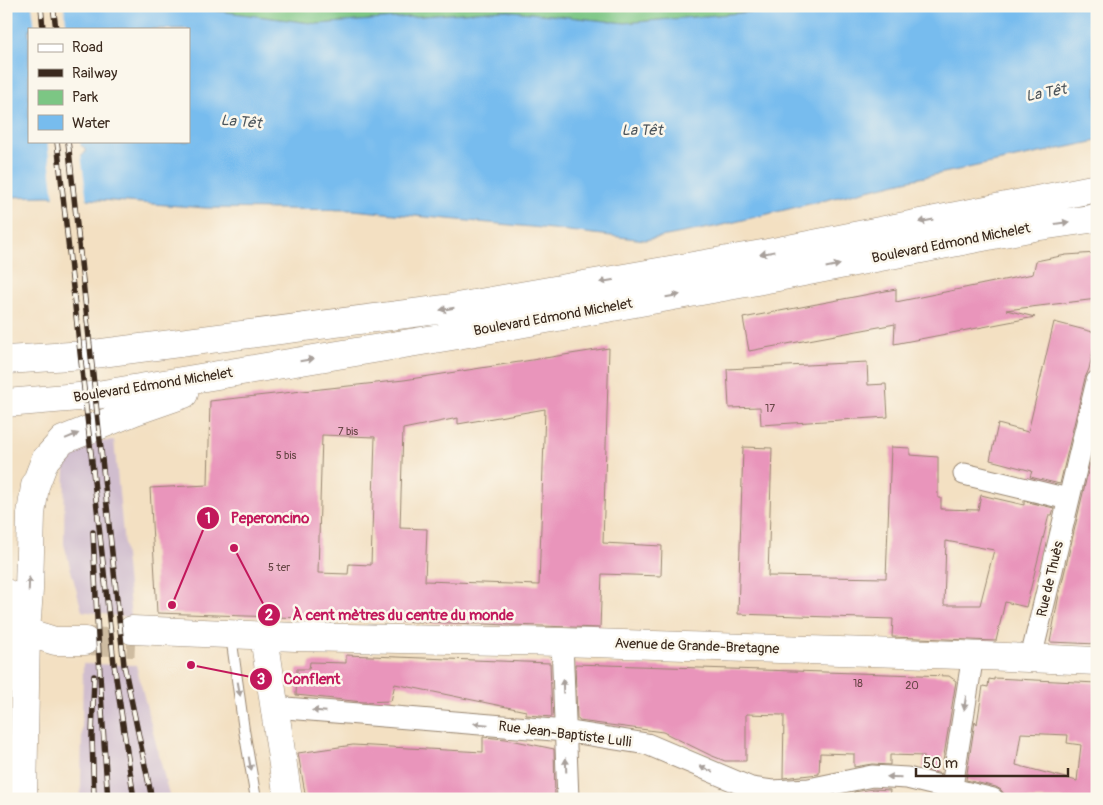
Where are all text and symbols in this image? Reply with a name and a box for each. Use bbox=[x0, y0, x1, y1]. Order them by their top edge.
legend bbox=[28, 28, 190, 142]
text: Road bbox=[72, 38, 103, 57]
text: Railway bbox=[72, 64, 118, 83]
water label: La Têt bbox=[1024, 79, 1070, 106]
text: Park bbox=[72, 88, 99, 107]
water label: La Têt bbox=[220, 111, 264, 133]
text: Water bbox=[72, 114, 111, 133]
water label: La Têt bbox=[621, 121, 664, 140]
one-way arrow bbox=[919, 217, 934, 225]
street label: Boulevard Edmond Michelet bbox=[870, 219, 1032, 267]
one-way arrow bbox=[1054, 219, 1070, 227]
one-way arrow bbox=[759, 249, 774, 257]
one-way arrow bbox=[826, 262, 841, 270]
one-way arrow bbox=[598, 278, 614, 286]
one-way arrow bbox=[666, 291, 682, 299]
street label: Boulevard Edmond Michelet bbox=[472, 295, 634, 339]
one-way arrow bbox=[438, 305, 454, 313]
one-way arrow bbox=[299, 356, 315, 364]
street label: Boulevard Edmond Michelet bbox=[72, 364, 234, 406]
house number: 17 bbox=[765, 402, 775, 415]
house number: 7 bis bbox=[338, 425, 358, 438]
one-way arrow bbox=[65, 432, 80, 440]
house number: 5 bis bbox=[276, 449, 296, 462]
callout: Peperoncino bbox=[196, 503, 319, 533]
text: 1 bbox=[205, 509, 211, 528]
text: Peperoncino bbox=[231, 509, 309, 528]
street label: Rue de Thuès bbox=[1033, 539, 1067, 618]
house number: 5 ter bbox=[268, 561, 290, 574]
one-way arrow bbox=[26, 575, 34, 591]
callout: À cent mètres du centre du monde bbox=[257, 600, 523, 630]
text: 2 bbox=[265, 606, 273, 625]
text: À cent mètres du centre du monde bbox=[292, 606, 514, 625]
street label: Avenue de Grande-Bretagne bbox=[614, 635, 780, 657]
callout: Conflent bbox=[249, 664, 350, 694]
text: 3 bbox=[257, 670, 265, 689]
text: Conflent bbox=[284, 670, 341, 689]
house number: 18 bbox=[853, 677, 863, 690]
one-way arrow bbox=[559, 678, 567, 694]
house number: 20 bbox=[905, 679, 919, 692]
one-way arrow bbox=[235, 682, 243, 698]
one-way arrow bbox=[961, 696, 969, 712]
one-way arrow bbox=[311, 707, 327, 715]
street label: Rue Jean-Baptiste Lulli bbox=[498, 717, 633, 751]
one-way arrow bbox=[473, 720, 489, 728]
scale bar bbox=[916, 745, 1068, 777]
text: 50 m bbox=[923, 754, 958, 773]
one-way arrow bbox=[246, 757, 254, 773]
one-way arrow bbox=[562, 757, 570, 773]
one-way arrow bbox=[699, 764, 713, 772]
one-way arrow bbox=[886, 773, 902, 781]

